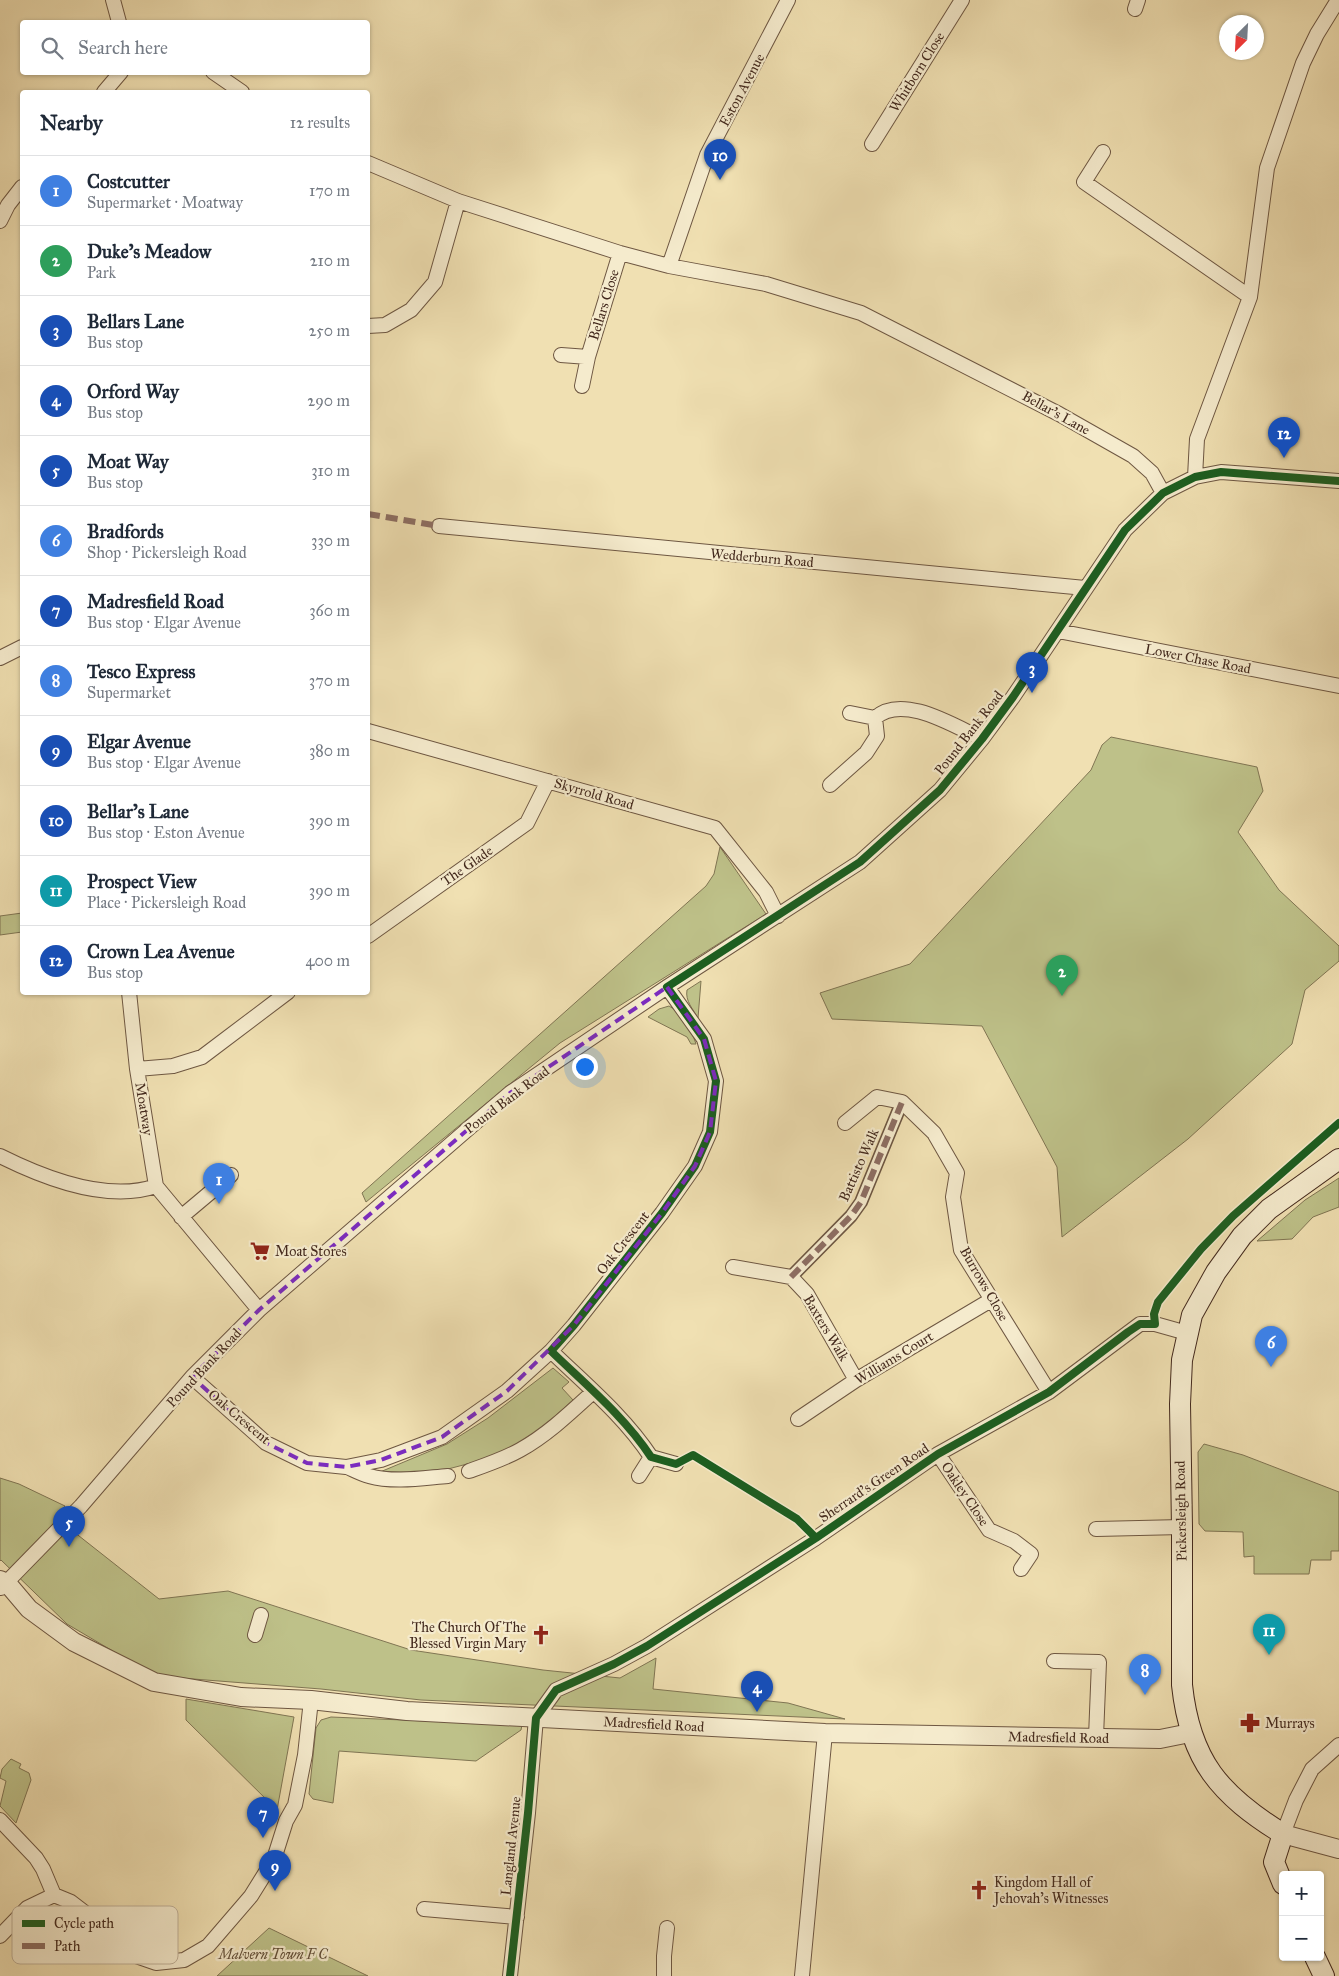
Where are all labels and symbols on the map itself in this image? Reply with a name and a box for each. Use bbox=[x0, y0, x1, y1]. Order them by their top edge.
north arrow bbox=[1219, 15, 1264, 60]
street label: Whitborn Close bbox=[886, 29, 948, 115]
street label: Eston Avenue bbox=[716, 51, 768, 129]
pin: 10 bbox=[704, 139, 736, 180]
street label: Bellars Close bbox=[585, 267, 623, 343]
street label: Bellar's Lane bbox=[1019, 387, 1093, 439]
pin: 12 bbox=[1268, 417, 1300, 458]
street label: Wedderburn Road bbox=[710, 545, 814, 571]
street label: Lower Chase Road bbox=[1144, 640, 1252, 678]
pin: 3 bbox=[1016, 652, 1048, 693]
street label: Pound Bank Road bbox=[931, 688, 1007, 778]
street label: Skyrrold Road bbox=[552, 774, 636, 814]
street label: The Glade bbox=[438, 842, 496, 890]
pin: 2 bbox=[1046, 955, 1078, 996]
your location bbox=[572, 1054, 598, 1080]
street label: Pound Bank Road bbox=[461, 1063, 553, 1137]
street label: Moatway bbox=[131, 1081, 157, 1137]
street label: Battisto Walk bbox=[835, 1125, 883, 1204]
pin: 1 bbox=[203, 1163, 235, 1204]
street label: Oak Crescent bbox=[593, 1208, 653, 1278]
supermarket icon: Moat Stores bbox=[249, 1240, 271, 1262]
place label: Moat Stores bbox=[275, 1243, 347, 1260]
street label: Burrows Close bbox=[956, 1244, 1012, 1324]
street label: Baxters Walk bbox=[800, 1292, 853, 1365]
street label: Pound Bank Road bbox=[163, 1325, 245, 1411]
pin: 6 bbox=[1255, 1326, 1287, 1367]
street label: Williams Court bbox=[852, 1328, 936, 1388]
street label: Oak Crescent bbox=[204, 1386, 274, 1448]
street label: Sherrard's Green Road bbox=[816, 1440, 932, 1526]
street label: Oakley Close bbox=[937, 1459, 993, 1529]
street label: Pickersleigh Road bbox=[1172, 1460, 1190, 1562]
pin: 5 bbox=[53, 1506, 85, 1547]
pin: 11 bbox=[1253, 1614, 1285, 1655]
place label: The Church Of The Blessed Virgin Mary bbox=[409, 1619, 526, 1652]
church icon: The Church Of The Blessed Virgin Mary bbox=[530, 1624, 552, 1646]
pin: 8 bbox=[1129, 1654, 1161, 1695]
pin: 4 bbox=[741, 1671, 773, 1712]
pharmacy icon: Murrays bbox=[1239, 1712, 1261, 1734]
street label: Madresfield Road bbox=[603, 1713, 705, 1735]
place label: Murrays bbox=[1265, 1715, 1315, 1732]
street label: Madresfield Road bbox=[1008, 1728, 1109, 1747]
street label: Langland Avenue bbox=[497, 1795, 525, 1896]
pin: 7 bbox=[247, 1797, 279, 1838]
pin: 9 bbox=[259, 1850, 291, 1891]
place label: Kingdom Hall of Jehovah's Witnesses bbox=[992, 1874, 1108, 1908]
church icon: Kingdom Hall of Jehovah's Witnesses bbox=[968, 1879, 990, 1901]
legend bbox=[12, 1906, 178, 1964]
text: Cycle path bbox=[54, 1915, 114, 1932]
text: Path bbox=[54, 1938, 81, 1955]
park label: Malvern Town F C bbox=[216, 1946, 328, 1963]

